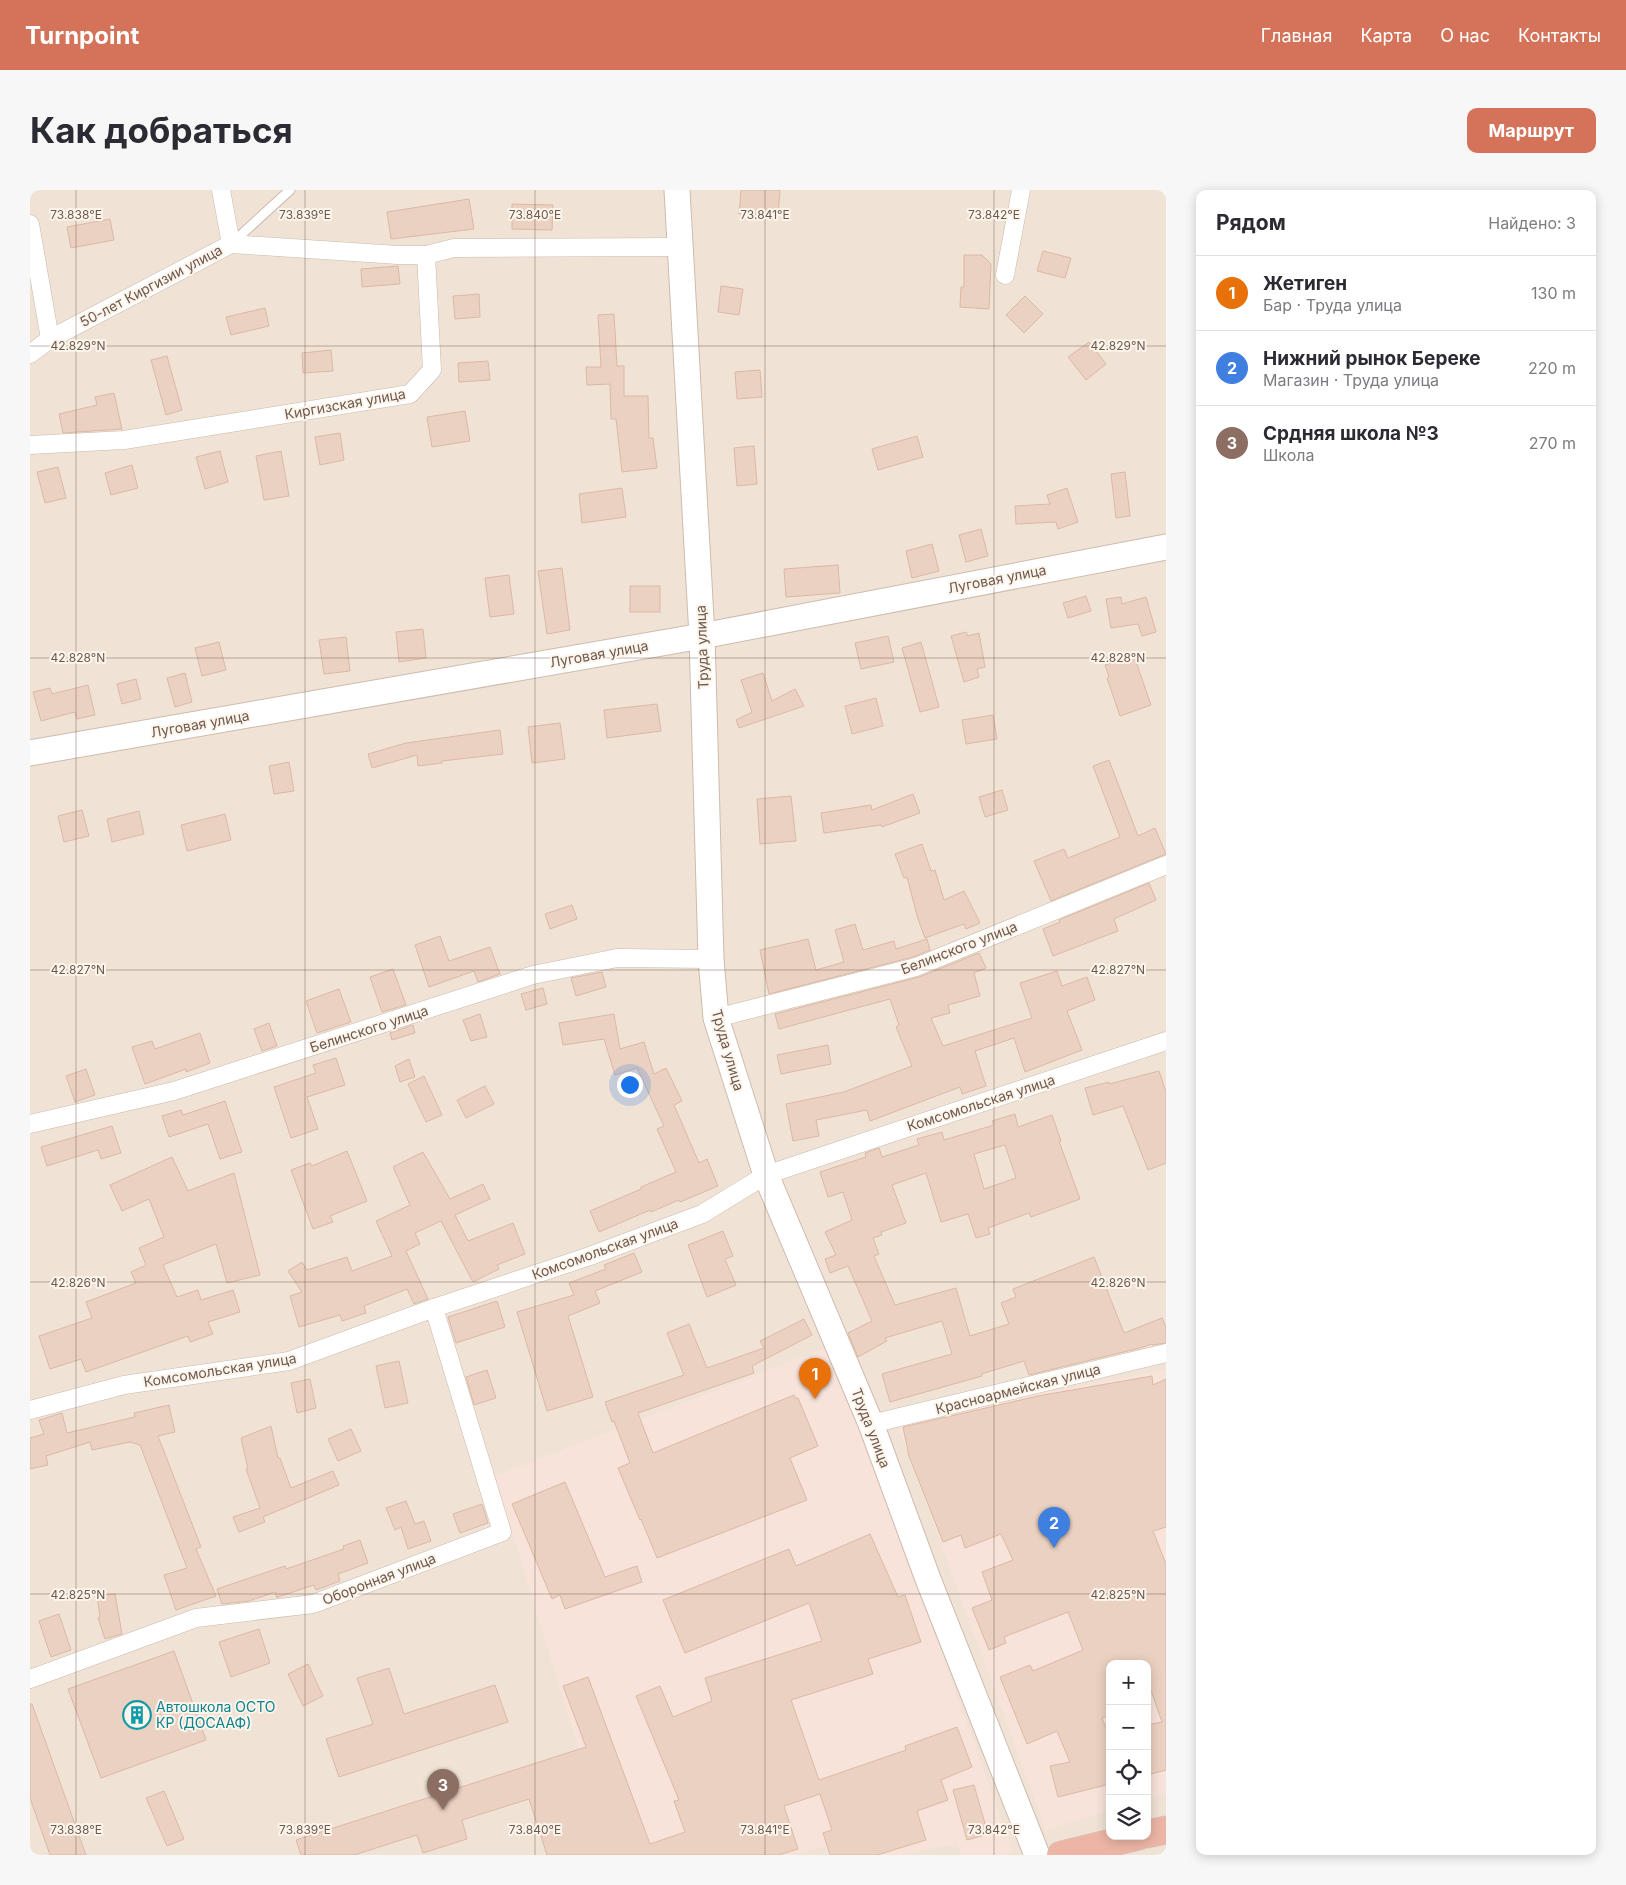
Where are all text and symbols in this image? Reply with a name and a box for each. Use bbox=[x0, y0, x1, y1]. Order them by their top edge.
text: Turnpoint bbox=[25, 21, 139, 50]
text: Главная bbox=[1261, 25, 1332, 46]
text: Карта bbox=[1360, 25, 1412, 46]
text: О нас bbox=[1440, 25, 1490, 46]
text: Контакты bbox=[1518, 25, 1601, 46]
button: Маршрут bbox=[1467, 108, 1596, 153]
text: Как добраться bbox=[30, 109, 293, 151]
text: 73.838°E bbox=[50, 207, 102, 222]
text: 73.839°E bbox=[279, 207, 331, 222]
text: 73.840°E bbox=[509, 207, 561, 222]
text: 73.841°E bbox=[740, 207, 790, 222]
text: 73.842°E bbox=[968, 207, 1020, 222]
text: Рядом bbox=[1216, 210, 1286, 235]
text: Найдено: 3 bbox=[1488, 213, 1576, 233]
street label: 50-лет Киргизии улица bbox=[77, 241, 225, 330]
text: Жетиген bbox=[1263, 272, 1347, 295]
text: 1 bbox=[1229, 283, 1235, 303]
text: 130 m bbox=[1531, 283, 1576, 303]
text: Бар · Труда улица bbox=[1263, 295, 1402, 315]
text: 42.829°N bbox=[51, 338, 105, 353]
text: 42.829°N bbox=[1091, 338, 1145, 353]
text: Нижний рынок Береке bbox=[1263, 347, 1481, 370]
text: 2 bbox=[1227, 358, 1237, 378]
text: 220 m bbox=[1528, 358, 1576, 378]
text: Магазин · Труда улица bbox=[1263, 370, 1439, 390]
street label: Киргизская улица bbox=[283, 384, 407, 423]
text: Срдняя школа №3 bbox=[1263, 422, 1439, 445]
text: 3 bbox=[1227, 433, 1237, 453]
text: 270 m bbox=[1529, 433, 1576, 453]
text: Школа bbox=[1263, 445, 1314, 465]
street label: Луговая улица bbox=[946, 561, 1048, 596]
street label: Труда улица bbox=[692, 605, 711, 689]
street label: Луговая улица bbox=[548, 636, 650, 671]
text: 42.828°N bbox=[51, 650, 105, 665]
text: 42.828°N bbox=[1091, 650, 1145, 665]
street label: Луговая улица bbox=[149, 706, 251, 741]
street label: Белинского улица bbox=[898, 917, 1020, 978]
text: 42.827°N bbox=[51, 962, 105, 977]
text: 42.827°N bbox=[1091, 962, 1145, 977]
street label: Белинского улица bbox=[307, 1001, 430, 1056]
street label: Труда улица bbox=[709, 1007, 748, 1093]
street label: Комсомольская улица bbox=[905, 1071, 1057, 1134]
your location bbox=[617, 1072, 643, 1098]
street label: Комсомольская улица bbox=[529, 1214, 680, 1283]
text: 42.826°N bbox=[51, 1275, 105, 1290]
text: 42.826°N bbox=[1091, 1275, 1145, 1290]
street label: Комсомольская улица bbox=[142, 1349, 298, 1390]
pin: 1 bbox=[799, 1358, 831, 1399]
street label: Красноармейская улица bbox=[934, 1360, 1102, 1417]
street label: Труда улица bbox=[848, 1385, 894, 1470]
pin: 2 bbox=[1038, 1507, 1070, 1548]
street label: Оборонная улица bbox=[320, 1549, 438, 1608]
text: 42.825°N bbox=[51, 1587, 105, 1602]
text: 42.825°N bbox=[1091, 1587, 1145, 1602]
map controls bbox=[1106, 1660, 1151, 1840]
button: + bbox=[1106, 1660, 1151, 1705]
place label: Автошкола ОСТО КР (ДОСААФ) bbox=[156, 1698, 276, 1731]
building icon: Автошкола ОСТО КР (ДОСААФ) bbox=[122, 1700, 152, 1730]
button: − bbox=[1106, 1705, 1151, 1750]
button: locate bbox=[1106, 1750, 1151, 1795]
pin: 3 bbox=[427, 1769, 459, 1810]
button: layers bbox=[1106, 1795, 1151, 1840]
text: 73.838°E bbox=[50, 1822, 102, 1837]
text: 73.839°E bbox=[279, 1822, 331, 1837]
text: 73.840°E bbox=[509, 1822, 561, 1837]
text: 73.841°E bbox=[740, 1822, 790, 1837]
text: 73.842°E bbox=[968, 1822, 1020, 1837]

